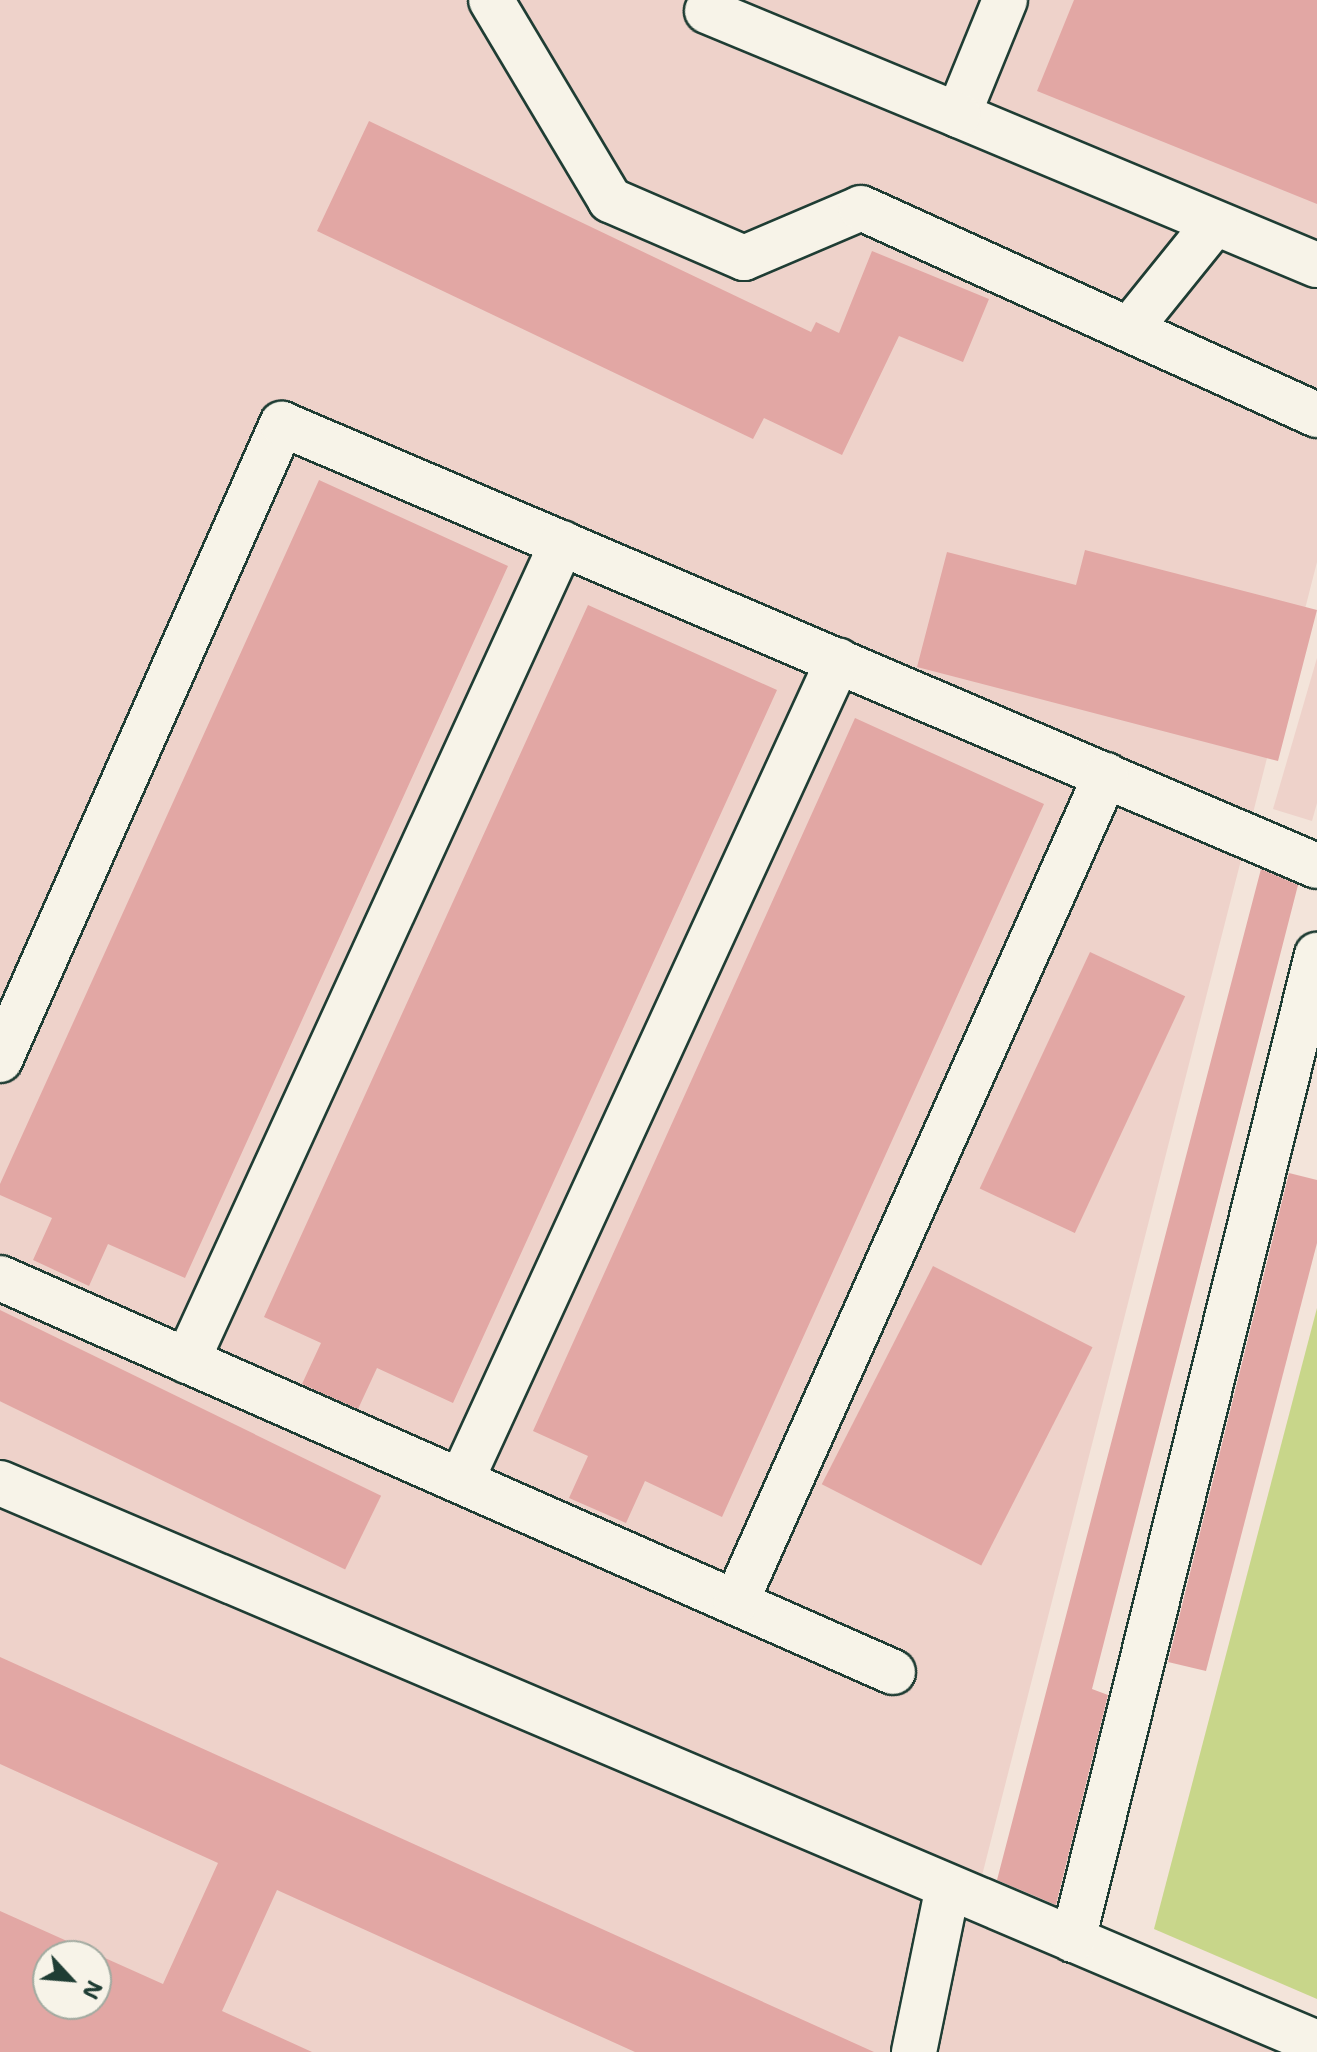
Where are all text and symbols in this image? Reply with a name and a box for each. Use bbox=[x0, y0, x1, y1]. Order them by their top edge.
north arrow bbox=[32, 1940, 112, 2020]
text: N bbox=[75, 1976, 109, 2004]

